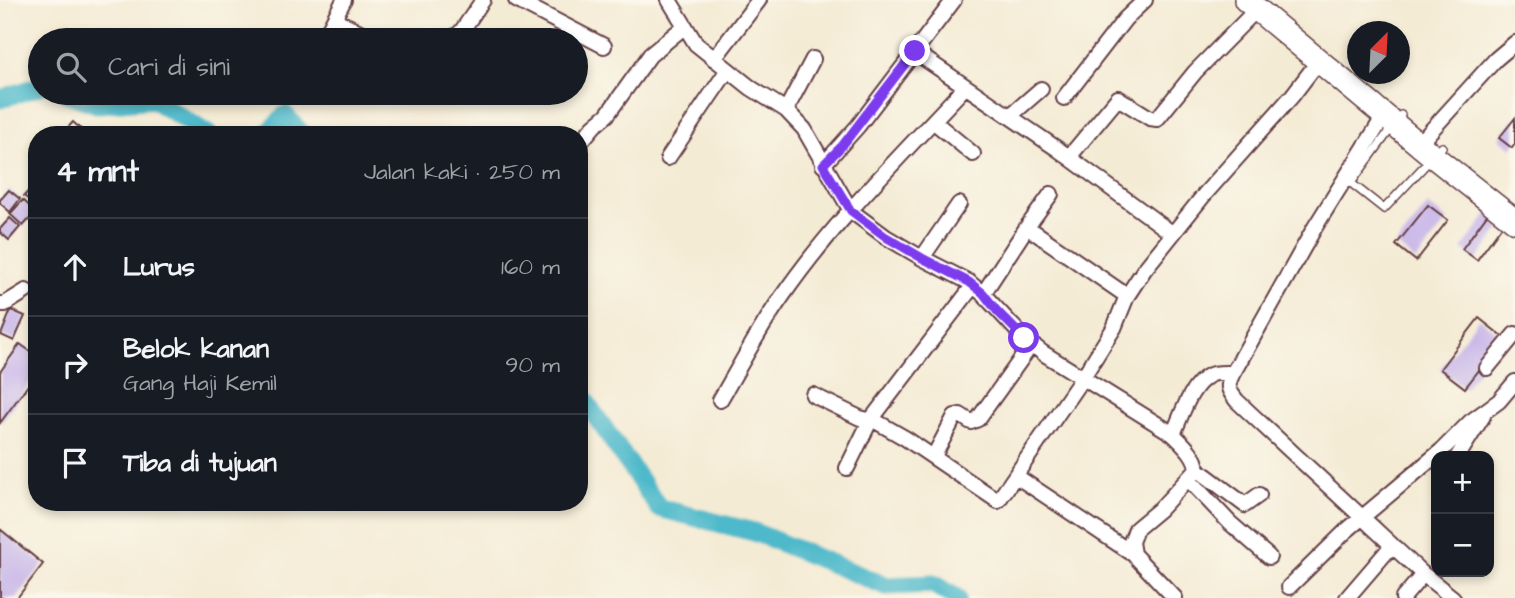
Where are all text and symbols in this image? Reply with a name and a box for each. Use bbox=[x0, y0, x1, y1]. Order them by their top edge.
north arrow bbox=[1347, 21, 1410, 84]
search box bbox=[28, 28, 588, 105]
route end bbox=[899, 35, 930, 66]
icon: search bbox=[52, 48, 90, 86]
text: Cari di sini bbox=[108, 49, 230, 85]
text: 4 mnt bbox=[56, 151, 139, 193]
text: Jalan kaki · 250 m bbox=[364, 156, 560, 188]
icon: ahead bbox=[56, 248, 94, 286]
text: Lurus bbox=[123, 249, 195, 285]
text: 160 m bbox=[501, 251, 560, 283]
route start bbox=[1008, 322, 1039, 353]
text: Belok kanan bbox=[123, 331, 269, 367]
icon: right bbox=[56, 346, 94, 384]
text: 90 m bbox=[505, 349, 560, 381]
text: Gang Haji Kemil bbox=[123, 367, 277, 399]
icon: arrive bbox=[56, 444, 94, 482]
text: Tiba di tujuan bbox=[123, 445, 277, 481]
map controls bbox=[1431, 451, 1494, 577]
button: + bbox=[1431, 451, 1494, 514]
button: − bbox=[1431, 514, 1494, 577]

